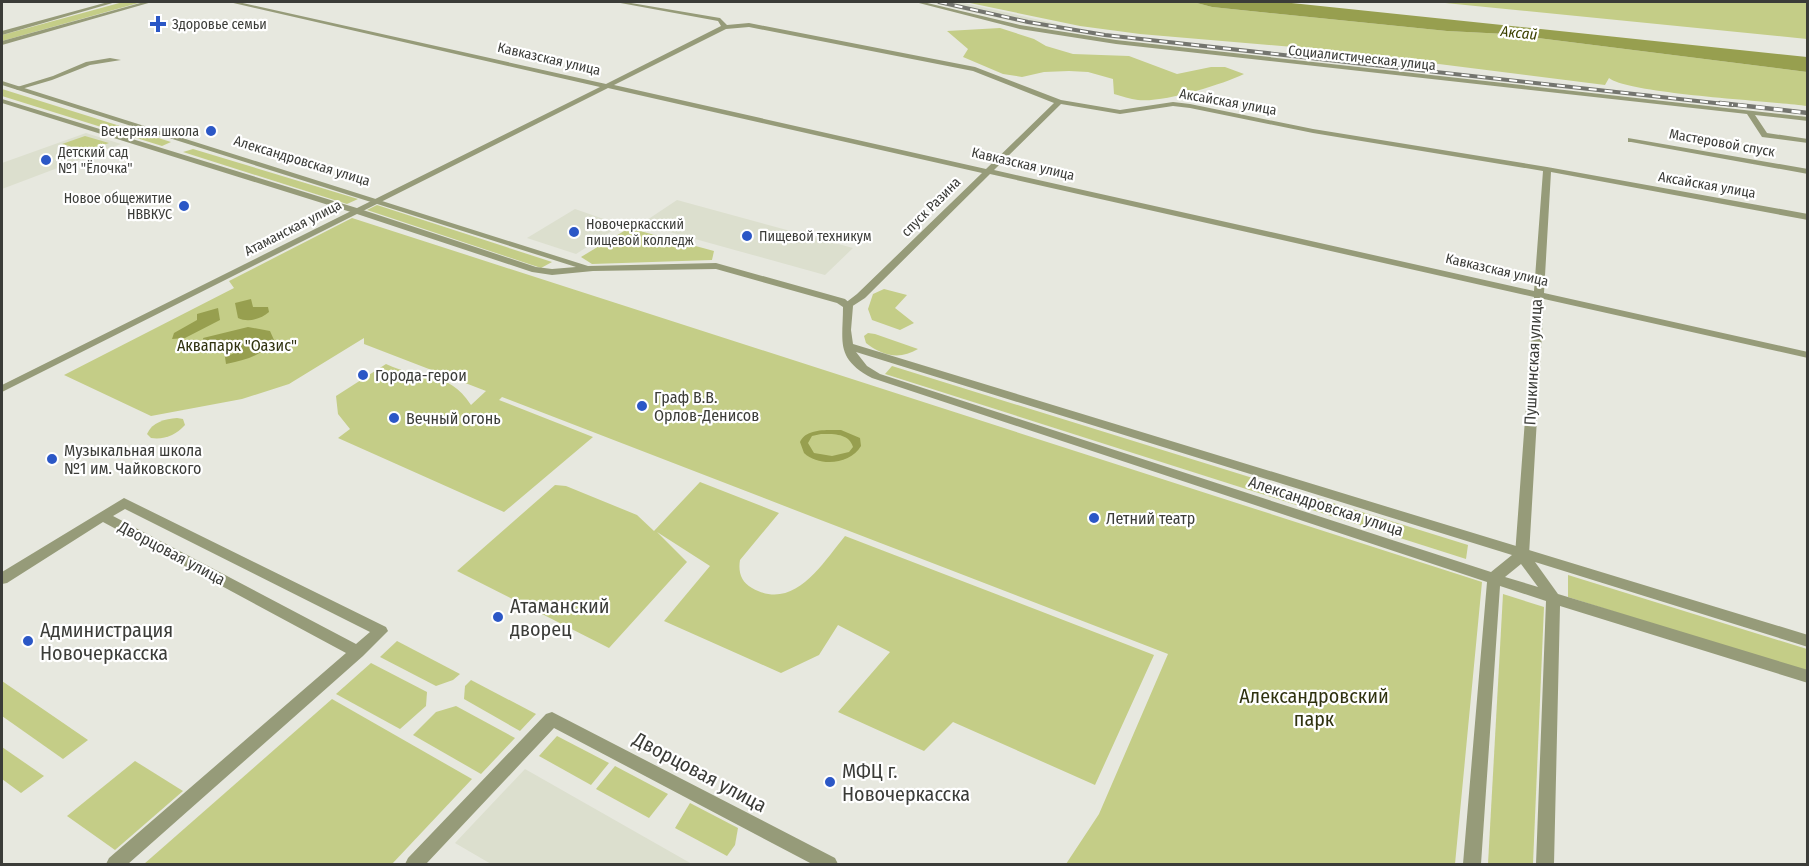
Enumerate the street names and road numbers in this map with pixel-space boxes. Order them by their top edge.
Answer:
street label: Кавказская улица [496,39,602,79]
street label: Социалистическая улица [1287,42,1437,74]
street label: Аксайская улица [1178,85,1278,119]
street label: Мастеровой спуск [1668,125,1777,161]
street label: Александровская улица [232,132,372,190]
street label: Кавказская улица [970,144,1076,184]
street label: Аксайская улица [1657,168,1757,202]
street label: спуск Разина [898,174,964,240]
street label: Атаманская улица [242,196,344,260]
street label: Кавказская улица [1444,250,1550,290]
street label: Пушкинская улица [1520,298,1546,426]
street label: Александровская улица [1246,472,1406,540]
street label: Дворцовая улица [115,516,229,589]
street label: Дворцовая улица [628,726,771,817]

